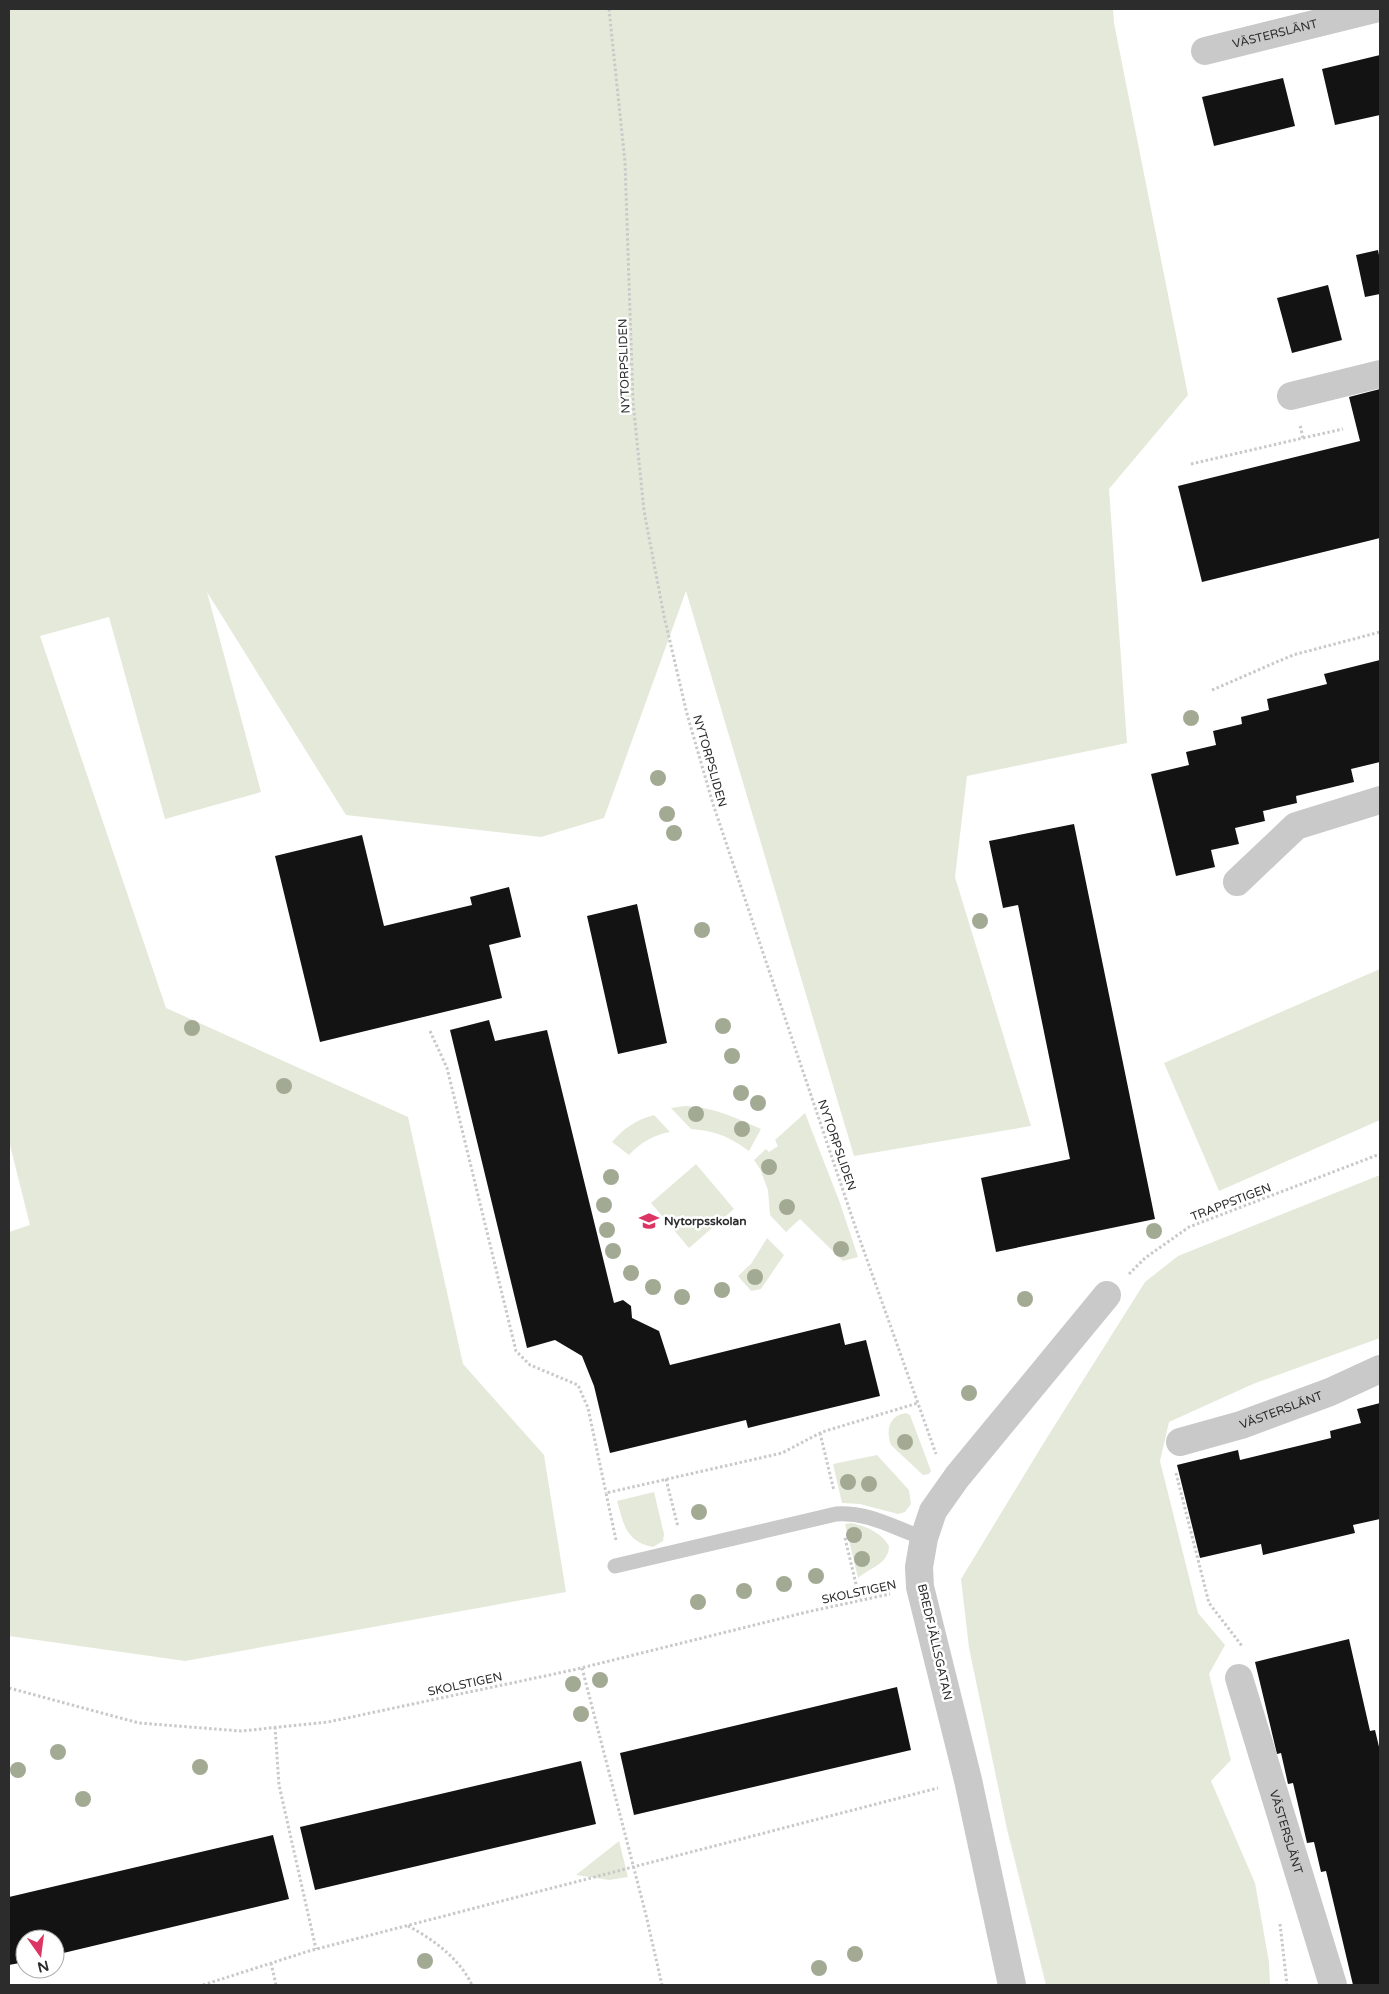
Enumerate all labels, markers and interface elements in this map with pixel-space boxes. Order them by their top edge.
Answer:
street label: VÄSTERSLÄNT [1231,16,1320,51]
street label: NYTORPSLIDEN [615,318,633,414]
street label: NYTORPSLIDEN [690,713,730,809]
street label: NYTORPSLIDEN [815,1098,859,1192]
street label: TRAPPSTIGEN [1189,1180,1273,1224]
school or university icon: Nytorpsskolan [638,1210,660,1232]
place label: Nytorpsskolan [664,1214,746,1229]
street label: VÄSTERSLÄNT [1238,1388,1325,1432]
street label: SKOLSTIGEN [820,1577,898,1607]
street label: BREDFJÄLLSGATAN [915,1582,955,1702]
street label: SKOLSTIGEN [426,1669,504,1699]
street label: VÄSTERSLÄNT [1267,1788,1306,1876]
north arrow [15,1929,65,1979]
text: N [36,1957,51,1976]

